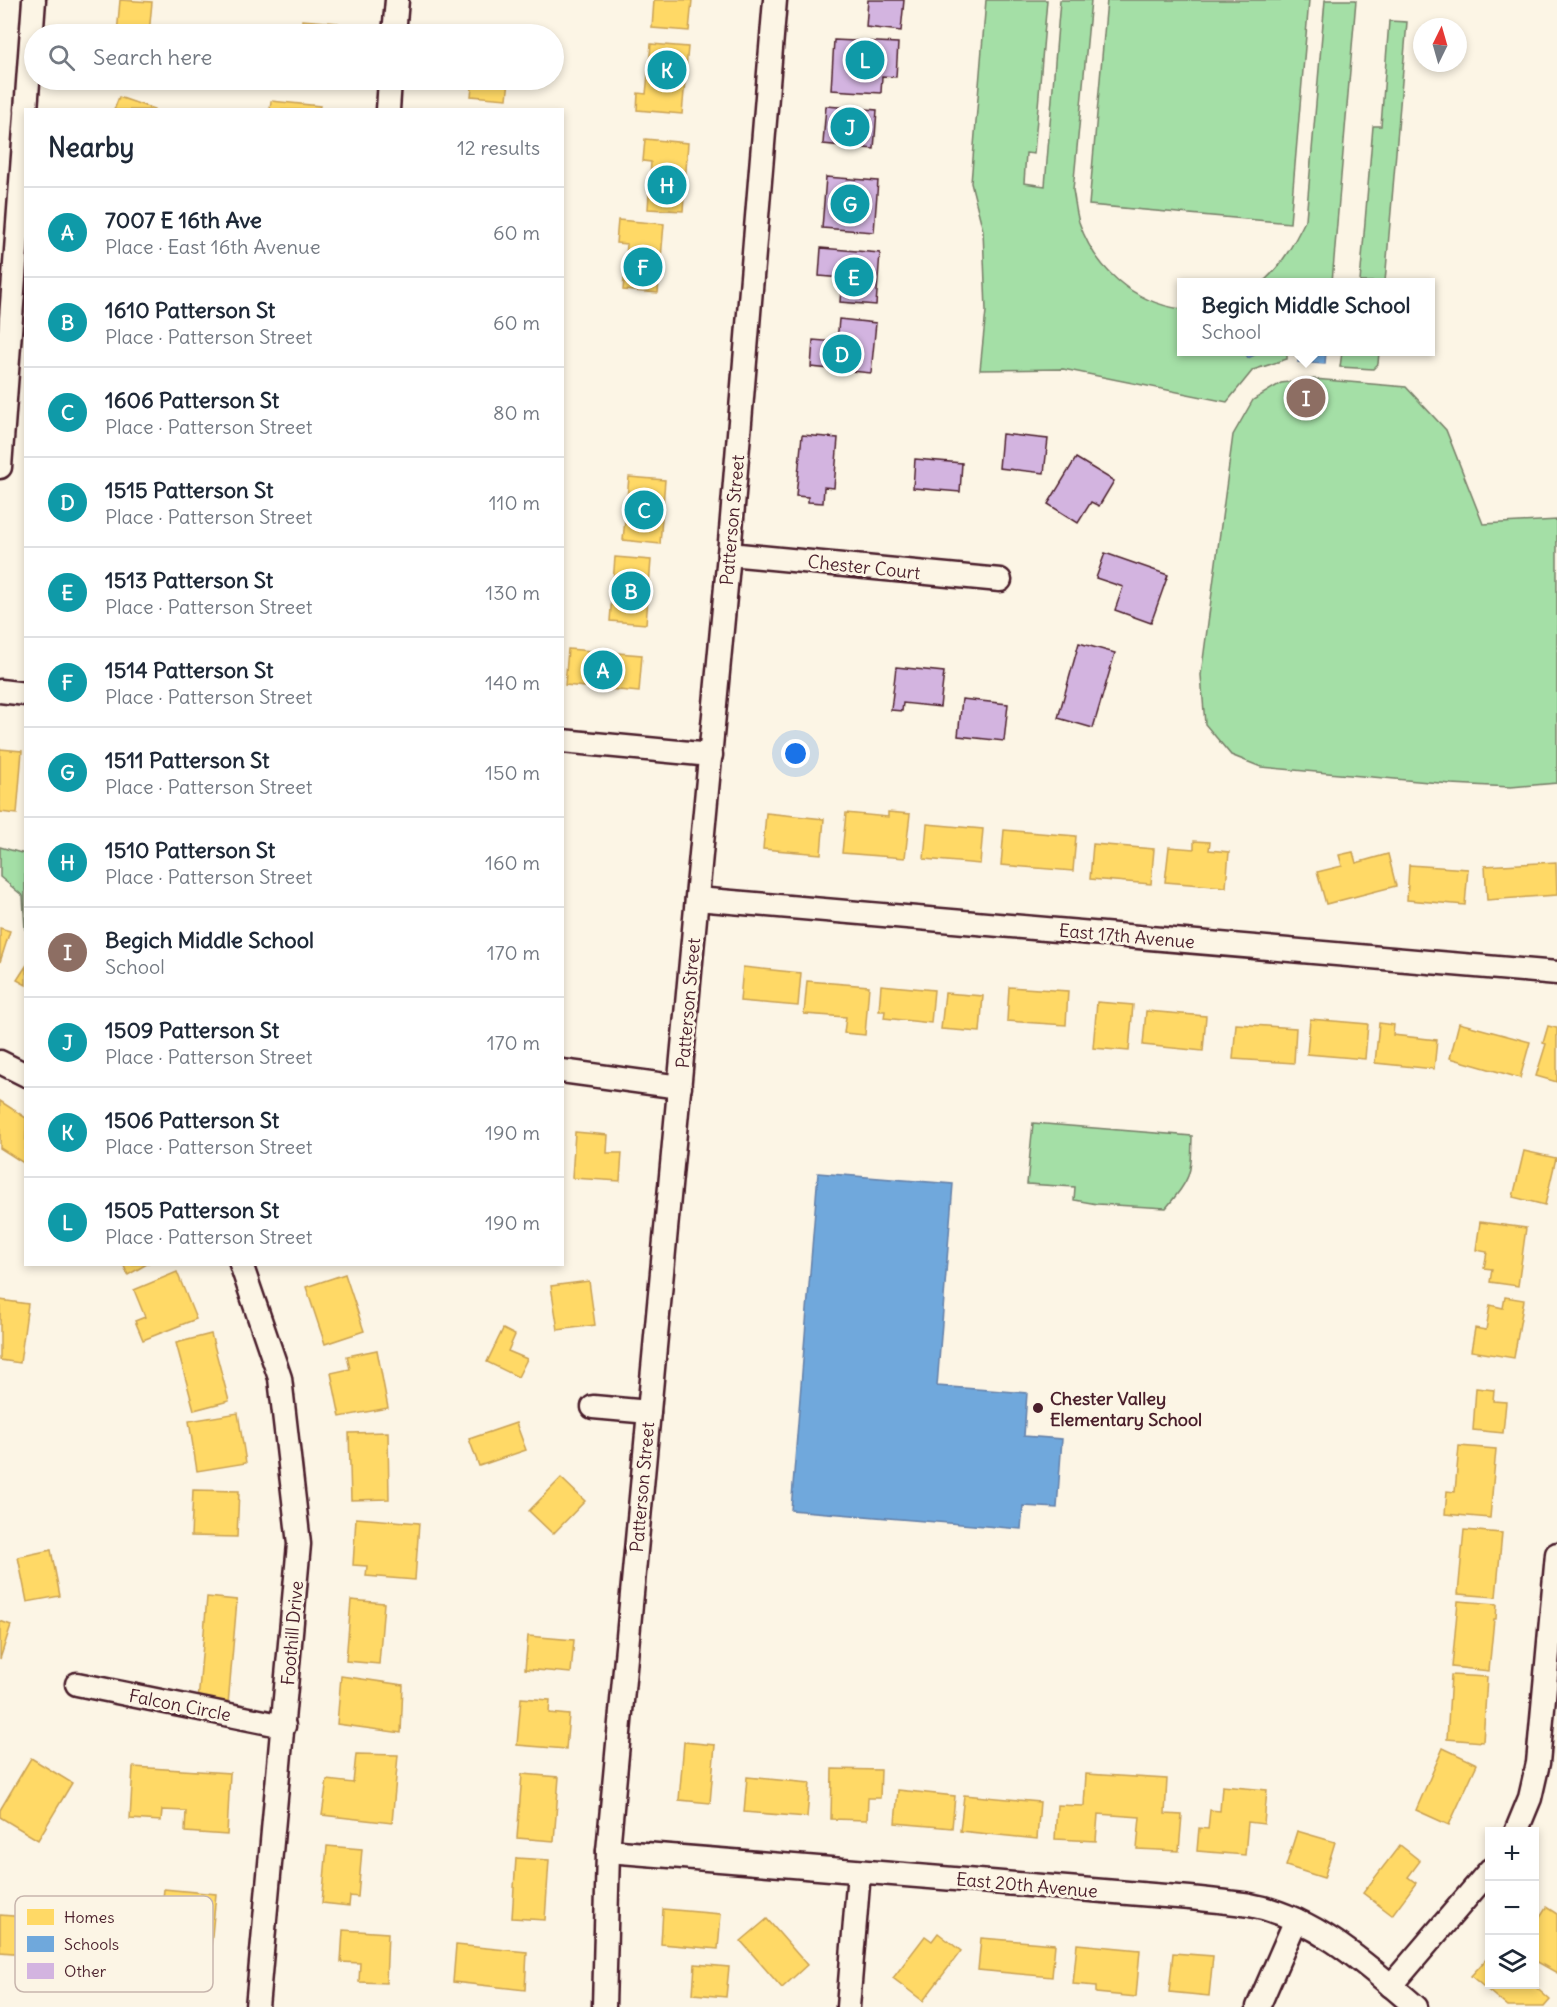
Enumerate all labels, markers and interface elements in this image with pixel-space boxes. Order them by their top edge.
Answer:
north arrow [1413,18,1467,72]
search box [24,24,564,90]
pin: L [846,38,884,82]
icon: search [45,41,78,74]
text: Search here [93,43,212,71]
pin: K [648,48,686,92]
pin: J [830,104,870,150]
text: Nearby [48,131,134,164]
text: 12 results [457,135,540,160]
pin: H [648,162,686,207]
pin: G [830,182,870,226]
text: 7007 E 16th Ave [105,206,262,234]
text: A [61,220,74,245]
text: 60 m [493,220,540,245]
text: Place · East 16th Avenue [105,234,320,259]
pin: F [624,244,662,290]
pin: E [834,254,874,300]
popup [1177,278,1435,356]
text: Begich Middle School [1202,291,1410,319]
text: 1610 Patterson St [105,296,275,324]
text: B [61,310,74,335]
text: 60 m [493,310,540,335]
text: School [1202,319,1261,344]
text: Place · Patterson Street [105,324,313,349]
pin: D [822,332,862,376]
pin: I [1286,376,1326,420]
text: 1606 Patterson St [105,386,279,414]
text: C [61,400,74,425]
text: 80 m [493,400,540,425]
text: Place · Patterson Street [105,414,313,439]
street label: Patterson Street [715,454,749,586]
text: 1515 Patterson St [105,476,273,504]
pin: C [624,488,664,532]
text: D [60,490,75,515]
text: 110 m [489,490,540,515]
text: Place · Patterson Street [105,504,313,529]
street label: Chester Court [807,550,921,584]
text: 1513 Patterson St [105,566,273,594]
pin: B [612,568,650,614]
text: E [62,580,73,605]
text: 130 m [485,580,540,605]
text: Place · Patterson Street [105,594,313,619]
pin: A [584,648,622,692]
text: 1514 Patterson St [105,656,273,684]
text: F [62,670,73,695]
text: 140 m [485,670,540,695]
text: Place · Patterson Street [105,684,313,709]
your location [781,739,810,768]
text: 1511 Patterson St [105,746,269,774]
text: G [60,760,75,785]
text: 150 m [485,760,540,785]
text: Place · Patterson Street [105,774,313,799]
text: 1510 Patterson St [105,836,275,864]
text: H [60,850,75,875]
text: 160 m [485,850,540,875]
text: Place · Patterson Street [105,864,313,889]
street label: East 17th Avenue [1058,919,1196,953]
text: Begich Middle School [105,926,314,954]
street label: Patterson Street [671,937,705,1069]
text: I [63,940,72,965]
text: 170 m [487,940,540,965]
text: School [105,954,165,979]
text: 1509 Patterson St [105,1016,279,1044]
text: J [62,1030,73,1055]
text: 170 m [487,1030,540,1055]
text: Place · Patterson Street [105,1044,313,1069]
text: 1506 Patterson St [105,1106,279,1134]
text: K [61,1120,74,1145]
text: 190 m [485,1120,540,1145]
text: Place · Patterson Street [105,1134,313,1159]
text: 1505 Patterson St [105,1196,279,1224]
text: L [62,1210,73,1235]
text: 190 m [485,1210,540,1235]
text: Place · Patterson Street [105,1224,313,1249]
place label: Chester Valley Elementary School [1050,1387,1202,1431]
marker: Chester Valley Elementary School [1031,1401,1045,1415]
street label: Patterson Street [625,1421,659,1553]
street label: Foothill Drive [276,1580,308,1686]
street label: Falcon Circle [127,1684,233,1726]
map controls [1485,1827,1539,1989]
button: + [1485,1827,1539,1881]
street label: East 20th Avenue [955,1867,1099,1903]
button: − [1485,1881,1539,1935]
legend [15,1896,213,1992]
text: Homes [64,1907,114,1927]
text: Schools [64,1934,119,1954]
button: layers [1485,1935,1539,1989]
text: Other [64,1961,107,1981]

